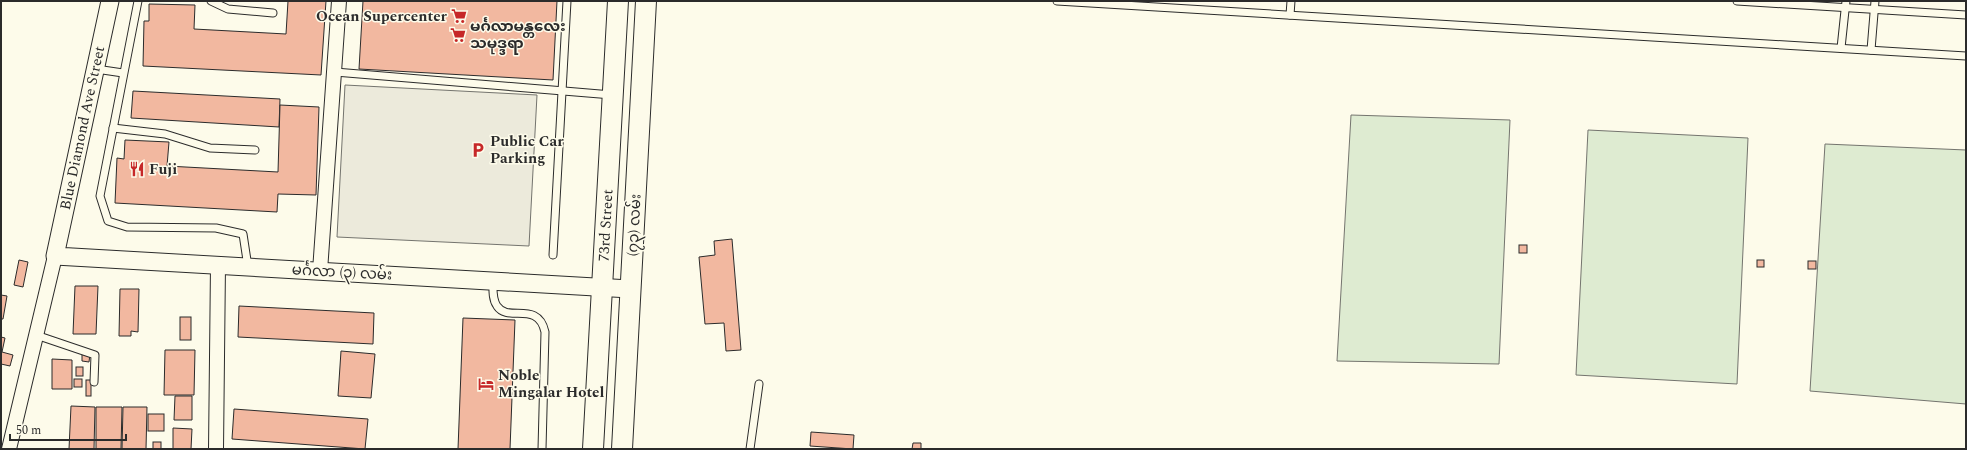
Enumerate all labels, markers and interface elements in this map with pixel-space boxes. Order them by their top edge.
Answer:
place label: Ocean Supercenter [316,5,448,28]
supermarket icon: Ocean Supercenter [450,7,468,25]
place label: မင်္ဂလာမန္တလေး သမုဒ္ဒရာ [470,15,566,55]
supermarket icon: မင်္ဂလာမန္တလေး သမုဒ္ဒရာ [449,26,467,44]
street label: Blue Diamond Ave Street [54,44,111,212]
place label: Public Car Parking [490,130,564,170]
parking icon: Public Car Parking [469,141,487,159]
place label: Fuji [149,158,177,181]
restaurant icon: Fuji [128,160,146,178]
street label: 73rd Street [592,189,619,262]
street label: (၇၃) လမ်း [621,193,648,257]
street label: မင်္ဂလာ (၃) လမ်း [291,258,393,287]
place label: Noble Mingalar Hotel [498,364,605,404]
hotel icon: Noble Mingalar Hotel [477,375,495,393]
scale bar [10,416,126,442]
text: 50 m [16,421,41,440]

